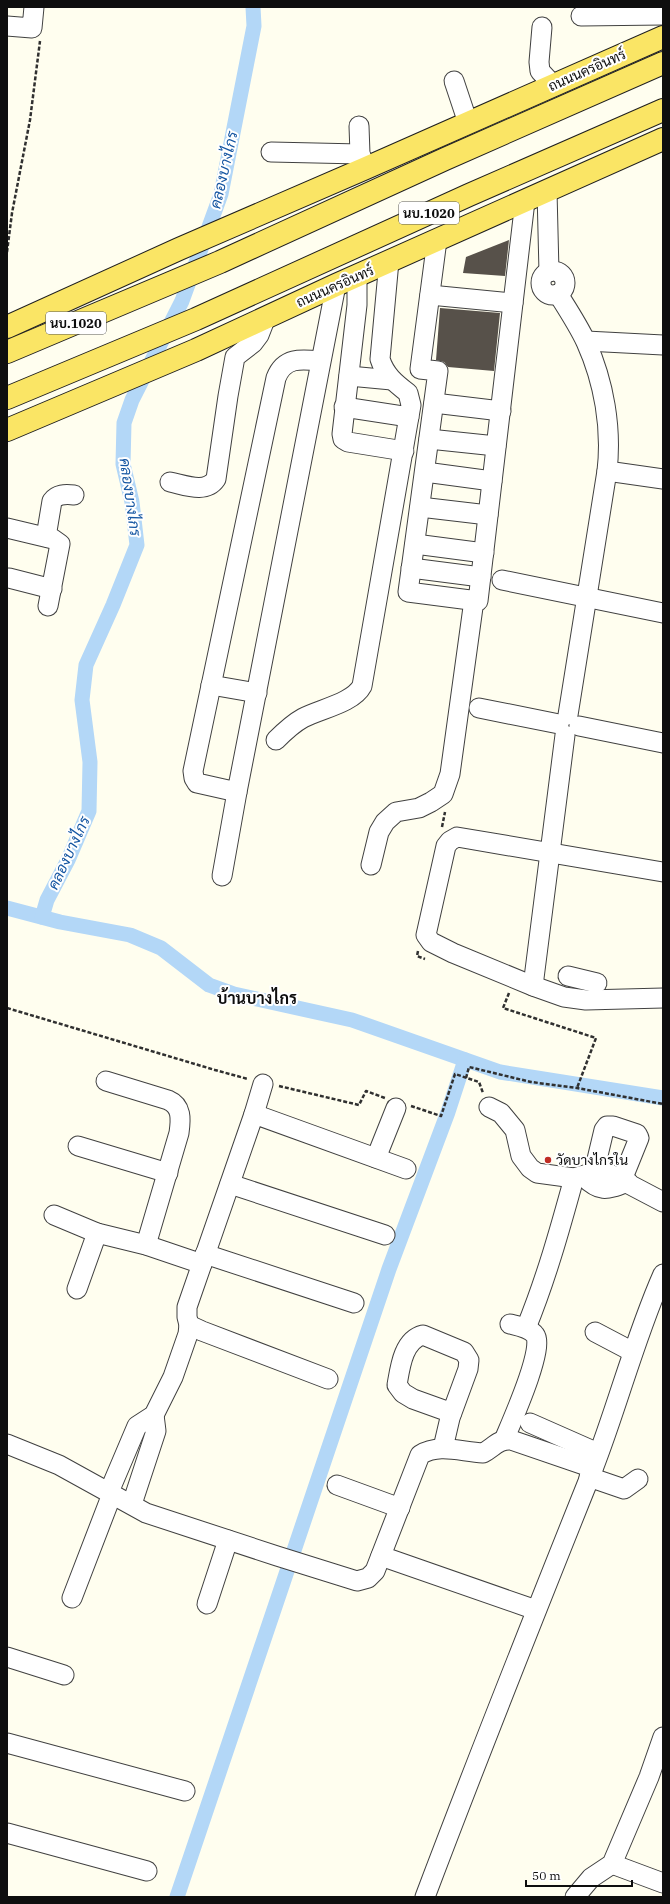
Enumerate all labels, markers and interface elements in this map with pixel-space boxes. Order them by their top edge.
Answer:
street label: ถนนนครอินทร์ [545,45,629,95]
water label: คลองบางไกร [205,129,242,210]
road number: นบ.1020 [399,202,459,224]
street label: ถนนนครอินทร์ [293,261,377,311]
road number: นบ.1020 [46,312,106,334]
water label: คลองบางไกร [116,457,145,538]
water label: คลองบางไกร [43,812,94,893]
district label: บ้านบางไกร [217,987,297,1008]
place label: วัดบางไกรใน [556,1151,628,1169]
marker: วัดบางไกรใน [543,1155,553,1165]
scale bar [526,1862,632,1888]
text: 50 m [532,1868,561,1883]

